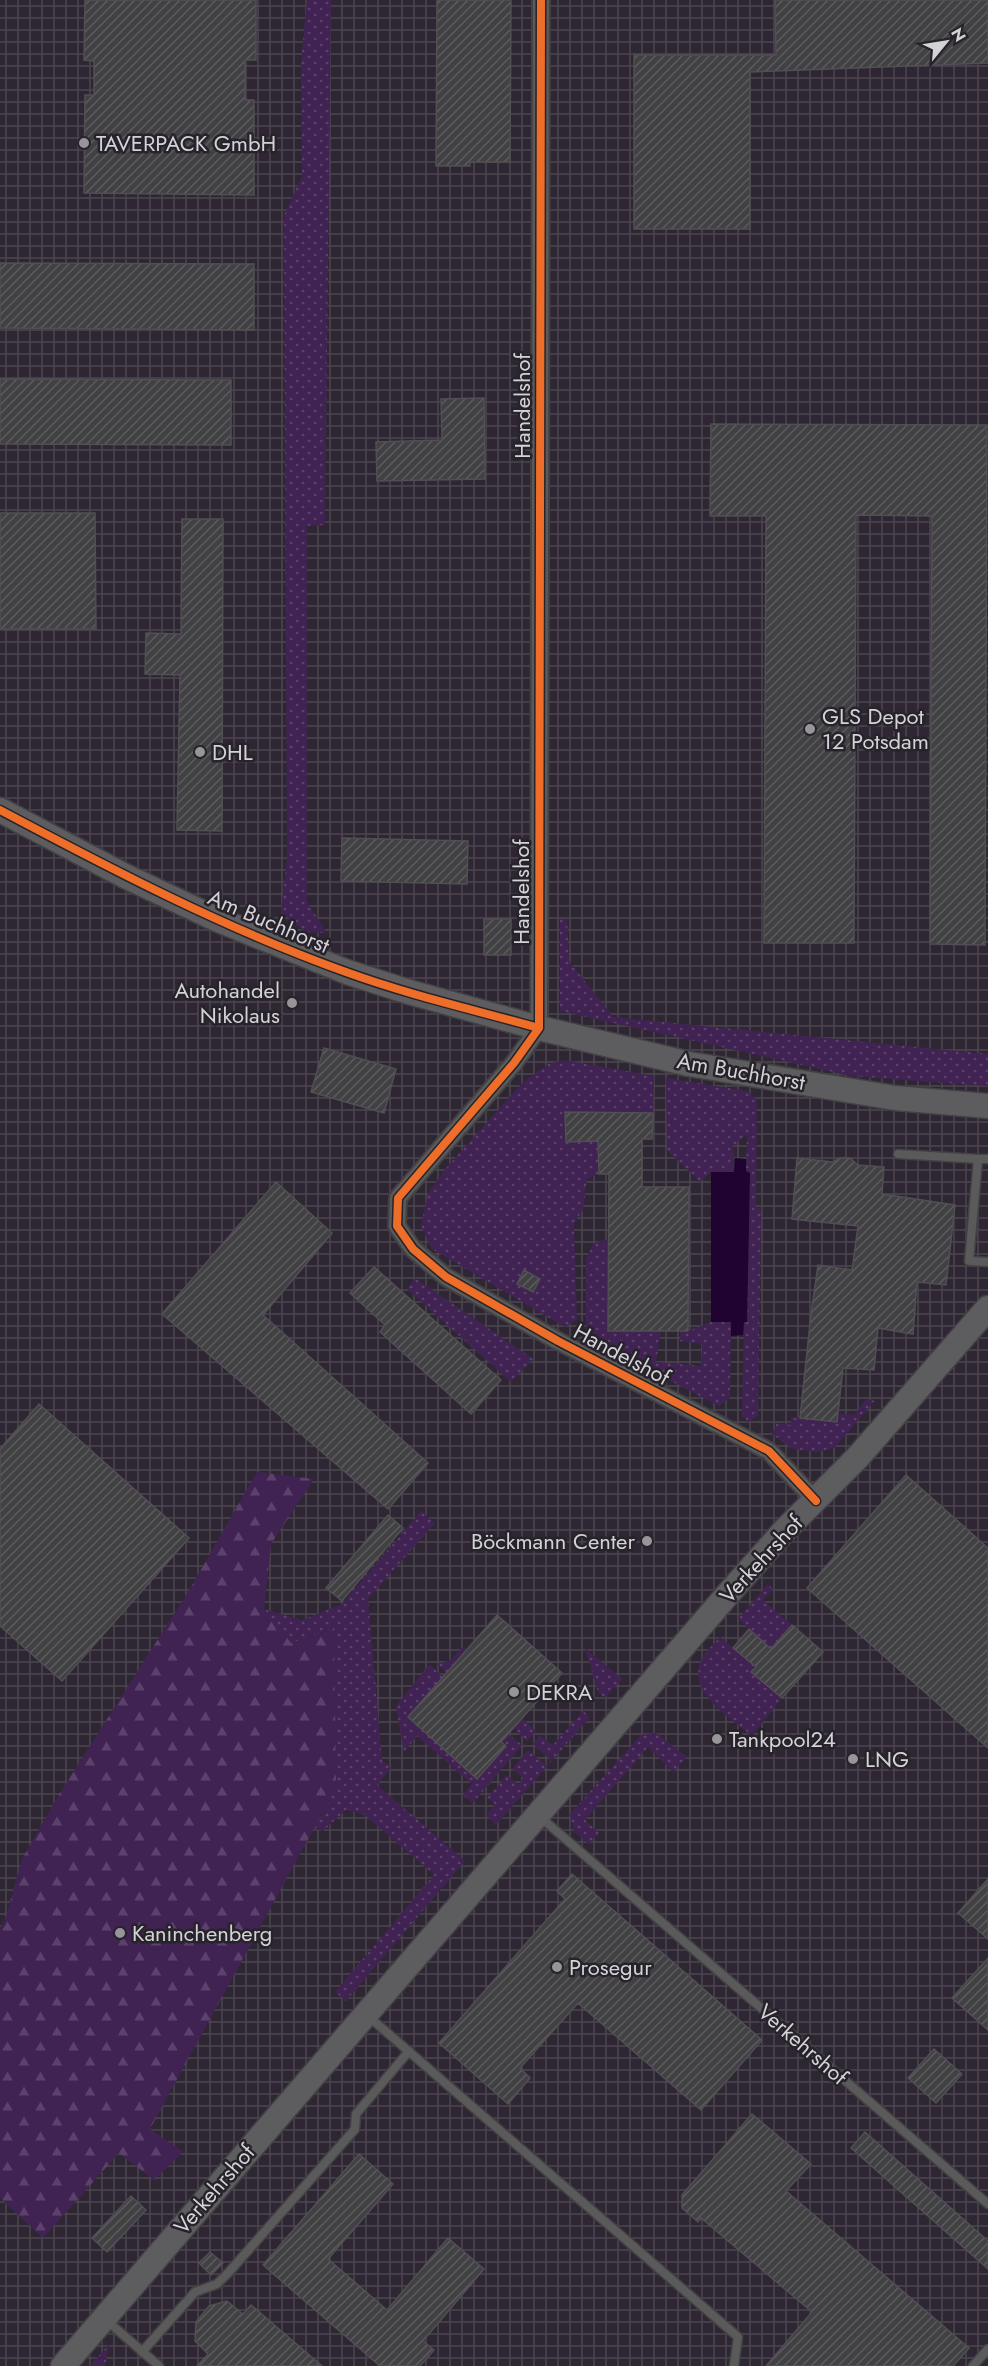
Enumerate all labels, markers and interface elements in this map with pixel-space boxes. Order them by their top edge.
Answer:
north arrow [916,12,976,72]
text: N [945,23,972,46]
place label: TAVERPACK GmbH [96,127,276,159]
marker: TAVERPACK GmbH [77,136,91,150]
street label: Handelshof [506,353,538,459]
place label: GLS Depot 12 Potsdam [822,700,929,757]
marker: GLS Depot 12 Potsdam [803,722,817,736]
place label: DHL [212,736,253,768]
marker: DHL [193,745,207,759]
street label: Handelshof [505,839,537,945]
street label: Am Buchhorst [203,881,335,961]
place label: Autohandel Nikolaus [174,974,280,1031]
marker: Autohandel Nikolaus [285,996,299,1010]
street label: Am Buchhorst [674,1044,808,1098]
street label: Handelshof [568,1315,677,1393]
street label: Verkehrshof [712,1507,811,1610]
place label: Böckmann Center [471,1525,635,1557]
marker: Böckmann Center [640,1534,654,1548]
place label: DEKRA [526,1676,593,1708]
marker: DEKRA [507,1685,521,1699]
place label: Tankpool24 [729,1723,836,1755]
marker: Tankpool24 [710,1732,724,1746]
place label: LNG [865,1743,909,1775]
marker: LNG [846,1752,860,1766]
place label: Kaninchenberg [132,1917,272,1949]
marker: Kaninchenberg [113,1926,127,1940]
place label: Prosegur [569,1951,652,1983]
marker: Prosegur [550,1960,564,1974]
street label: Verkehrshof [751,1996,856,2093]
street label: Verkehrshof [166,2136,263,2241]

